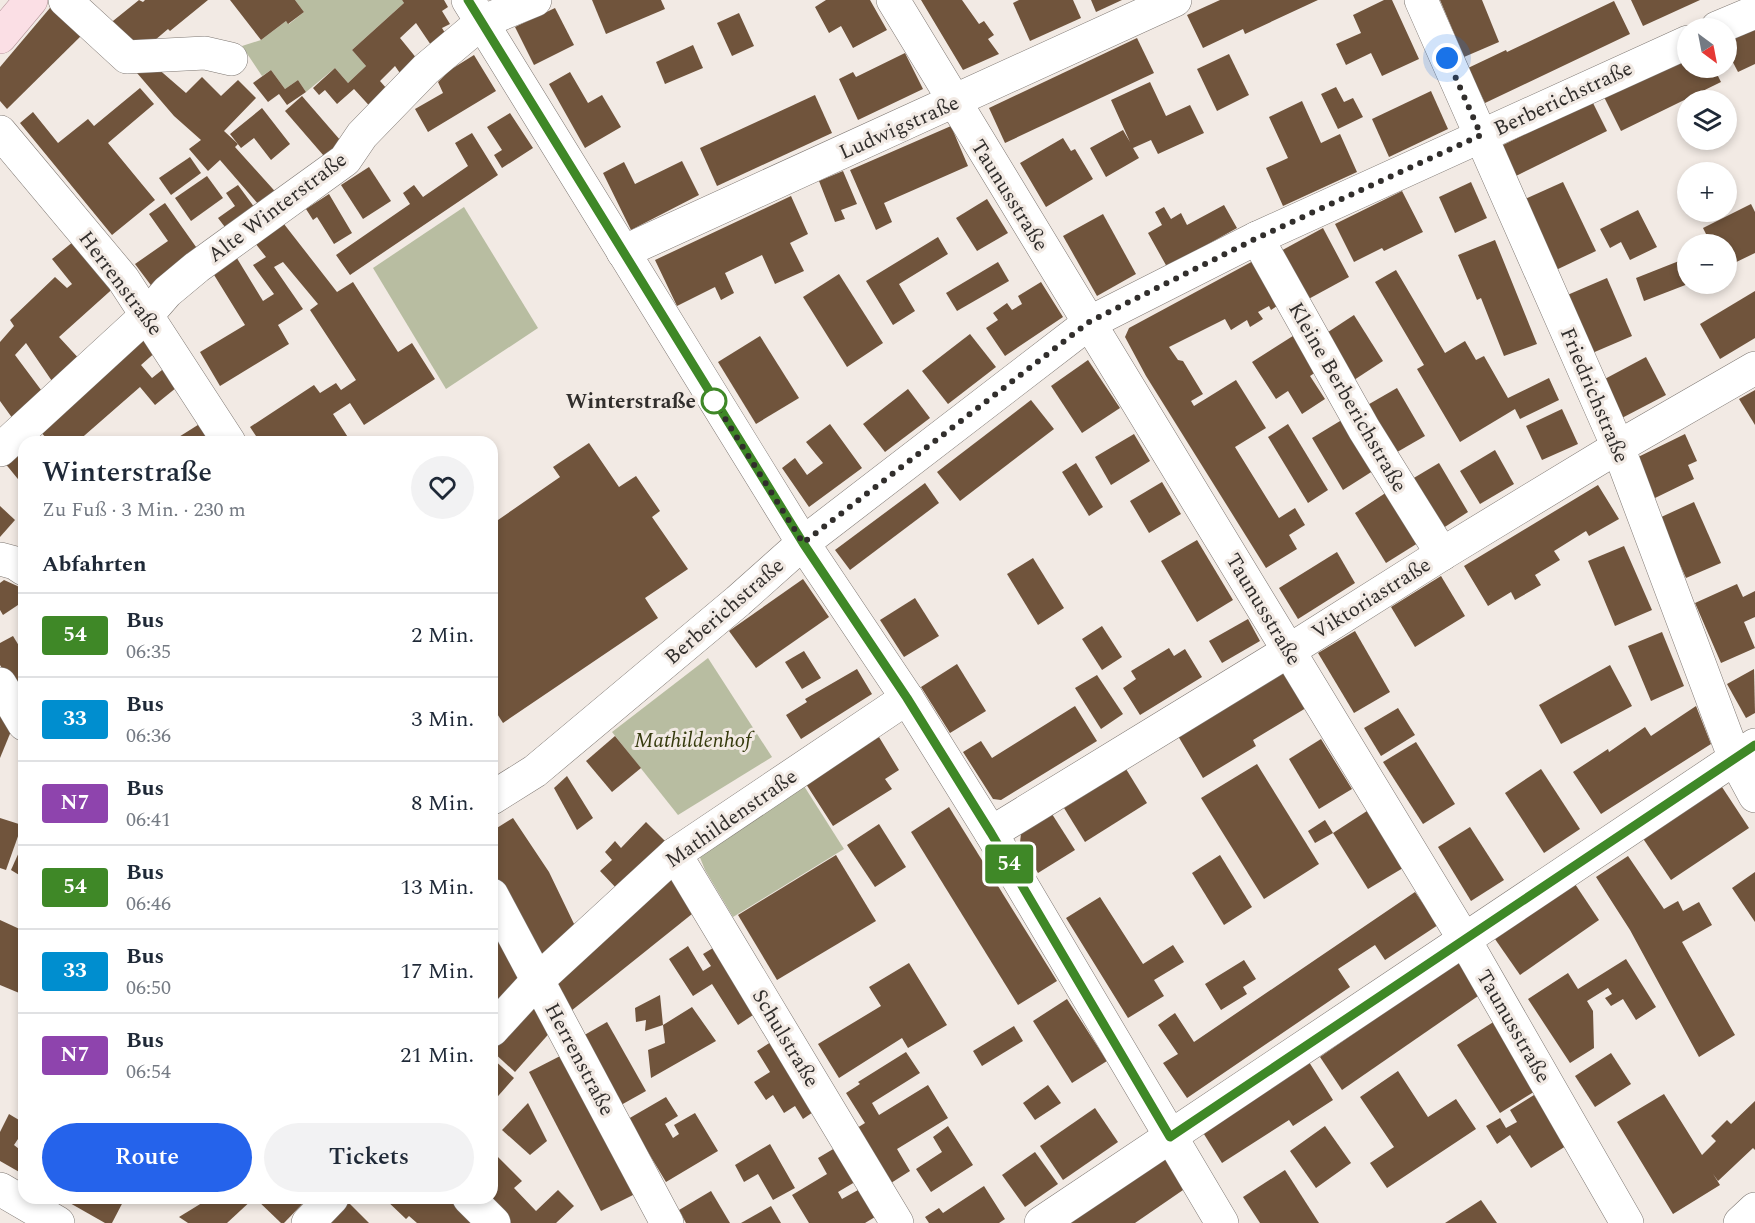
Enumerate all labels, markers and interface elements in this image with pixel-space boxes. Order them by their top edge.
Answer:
north arrow [1677,18,1737,78]
map controls [1677,18,1737,294]
your location [1432,43,1462,73]
street label: Berberichstraße [1489,53,1638,145]
street label: Ludwigstraße [834,87,965,169]
button: layers [1677,90,1737,150]
street label: Taunusstraße [962,133,1056,258]
street label: Alte Winterstraße [201,145,354,271]
button: + [1677,162,1737,222]
street label: Herrenstraße [70,224,170,343]
button: − [1677,234,1737,294]
street label: Kleine Berberichstraße [1279,296,1415,499]
street label: Friedrichstraße [1551,323,1637,468]
place label: Winterstraße [566,386,696,418]
marker: Winterstraße [701,388,727,414]
text: Winterstraße [42,451,212,494]
button: heart [411,456,474,519]
text: Zu Fuß · 3 Min. · 230 m [42,495,246,525]
street label: Taunusstraße [1217,547,1309,672]
text: Abfahrten [42,548,147,581]
street label: Viktoriastraße [1306,549,1437,648]
street label: Berberichstraße [658,551,792,673]
text: Bus [126,604,164,637]
text: 54 [63,619,87,651]
text: 2 Min. [411,619,474,652]
text: 06:35 [126,637,171,667]
text: Bus [126,688,164,721]
text: 33 [63,703,87,735]
text: 3 Min. [411,703,474,736]
text: 06:36 [126,721,171,751]
park label: Mathildenhof [634,725,755,757]
street label: Mathildenstraße [659,761,804,876]
text: Bus [126,772,164,805]
text: N7 [61,787,89,819]
text: 8 Min. [411,787,474,820]
text: 06:41 [126,805,171,835]
line badge: 54 [982,844,1036,884]
text: 54 [997,848,1021,880]
text: Bus [126,856,164,889]
text: 54 [63,871,87,903]
text: 13 Min. [400,871,474,904]
text: 06:46 [126,889,171,919]
text: Bus [126,940,164,973]
text: 33 [63,955,87,987]
text: 17 Min. [400,955,474,988]
street label: Taunusstraße [1468,964,1559,1089]
text: 06:50 [126,973,171,1003]
street label: Schulstraße [743,983,827,1094]
street label: Herrenstraße [536,997,622,1122]
text: Bus [126,1024,164,1057]
text: N7 [61,1039,89,1071]
text: 21 Min. [400,1039,474,1072]
text: 06:54 [126,1057,171,1087]
button: Route [42,1123,252,1192]
button: Tickets [264,1123,474,1192]

